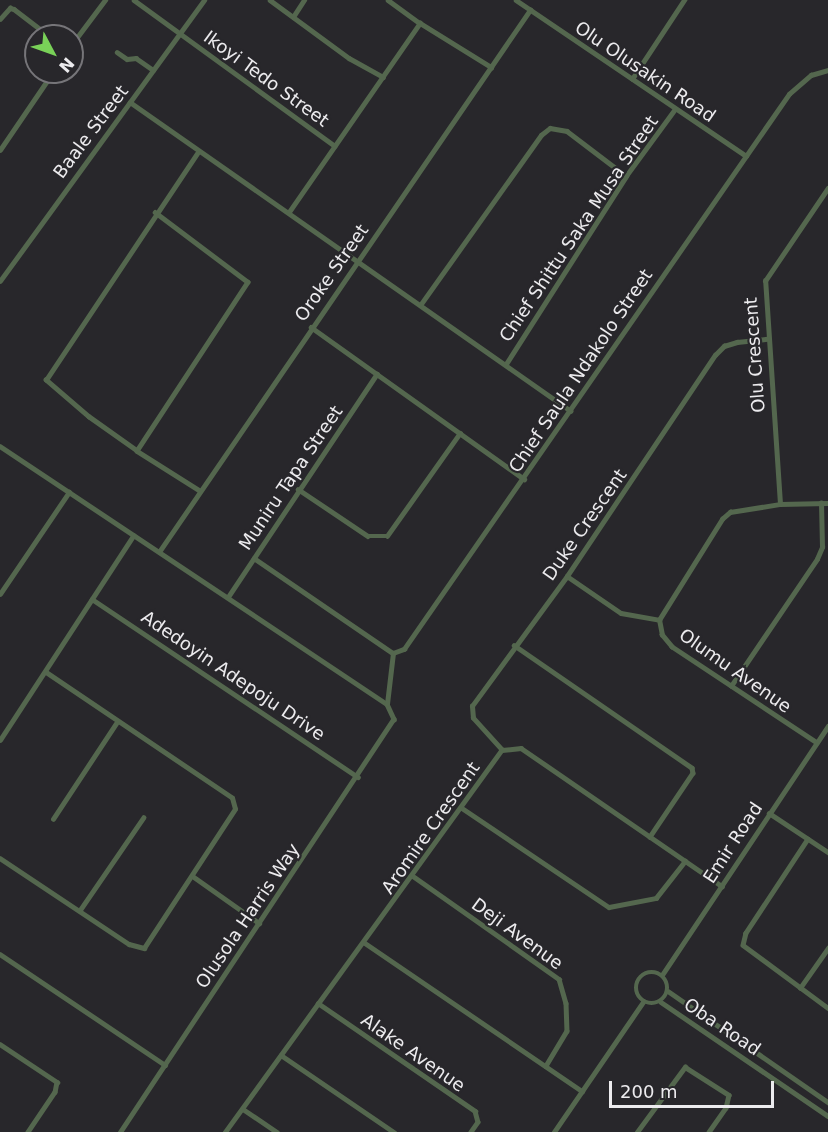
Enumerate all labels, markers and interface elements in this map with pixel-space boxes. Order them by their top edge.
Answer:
street label: Olu Olusakin Road [571,17,719,127]
north arrow [24,24,84,84]
street label: Ikoyi Tedo Street [199,26,333,132]
text: N [55,54,78,76]
street label: Baale Street [49,81,133,183]
street label: Chief Shittu Saka Musa Street [495,112,663,346]
street label: Oroke Street [291,220,373,326]
street label: Chief Saula Ndakolo Street [505,265,657,477]
street label: Olu Crescent [740,297,770,413]
street label: Muniru Tapa Street [235,402,347,554]
street label: Duke Crescent [538,465,632,585]
street label: Adedoyin Adepoju Drive [137,606,329,746]
street label: Olumu Avenue [675,624,795,718]
street label: Aromire Crescent [377,758,485,898]
street label: Emir Road [699,798,767,888]
street label: Olusola Harris Way [191,839,305,993]
street label: Deji Avenue [467,894,567,974]
street label: Oba Road [680,994,764,1060]
street label: Alake Avenue [357,1009,469,1097]
scale bar [612,1069,777,1107]
text: 200 m [620,1081,678,1102]

